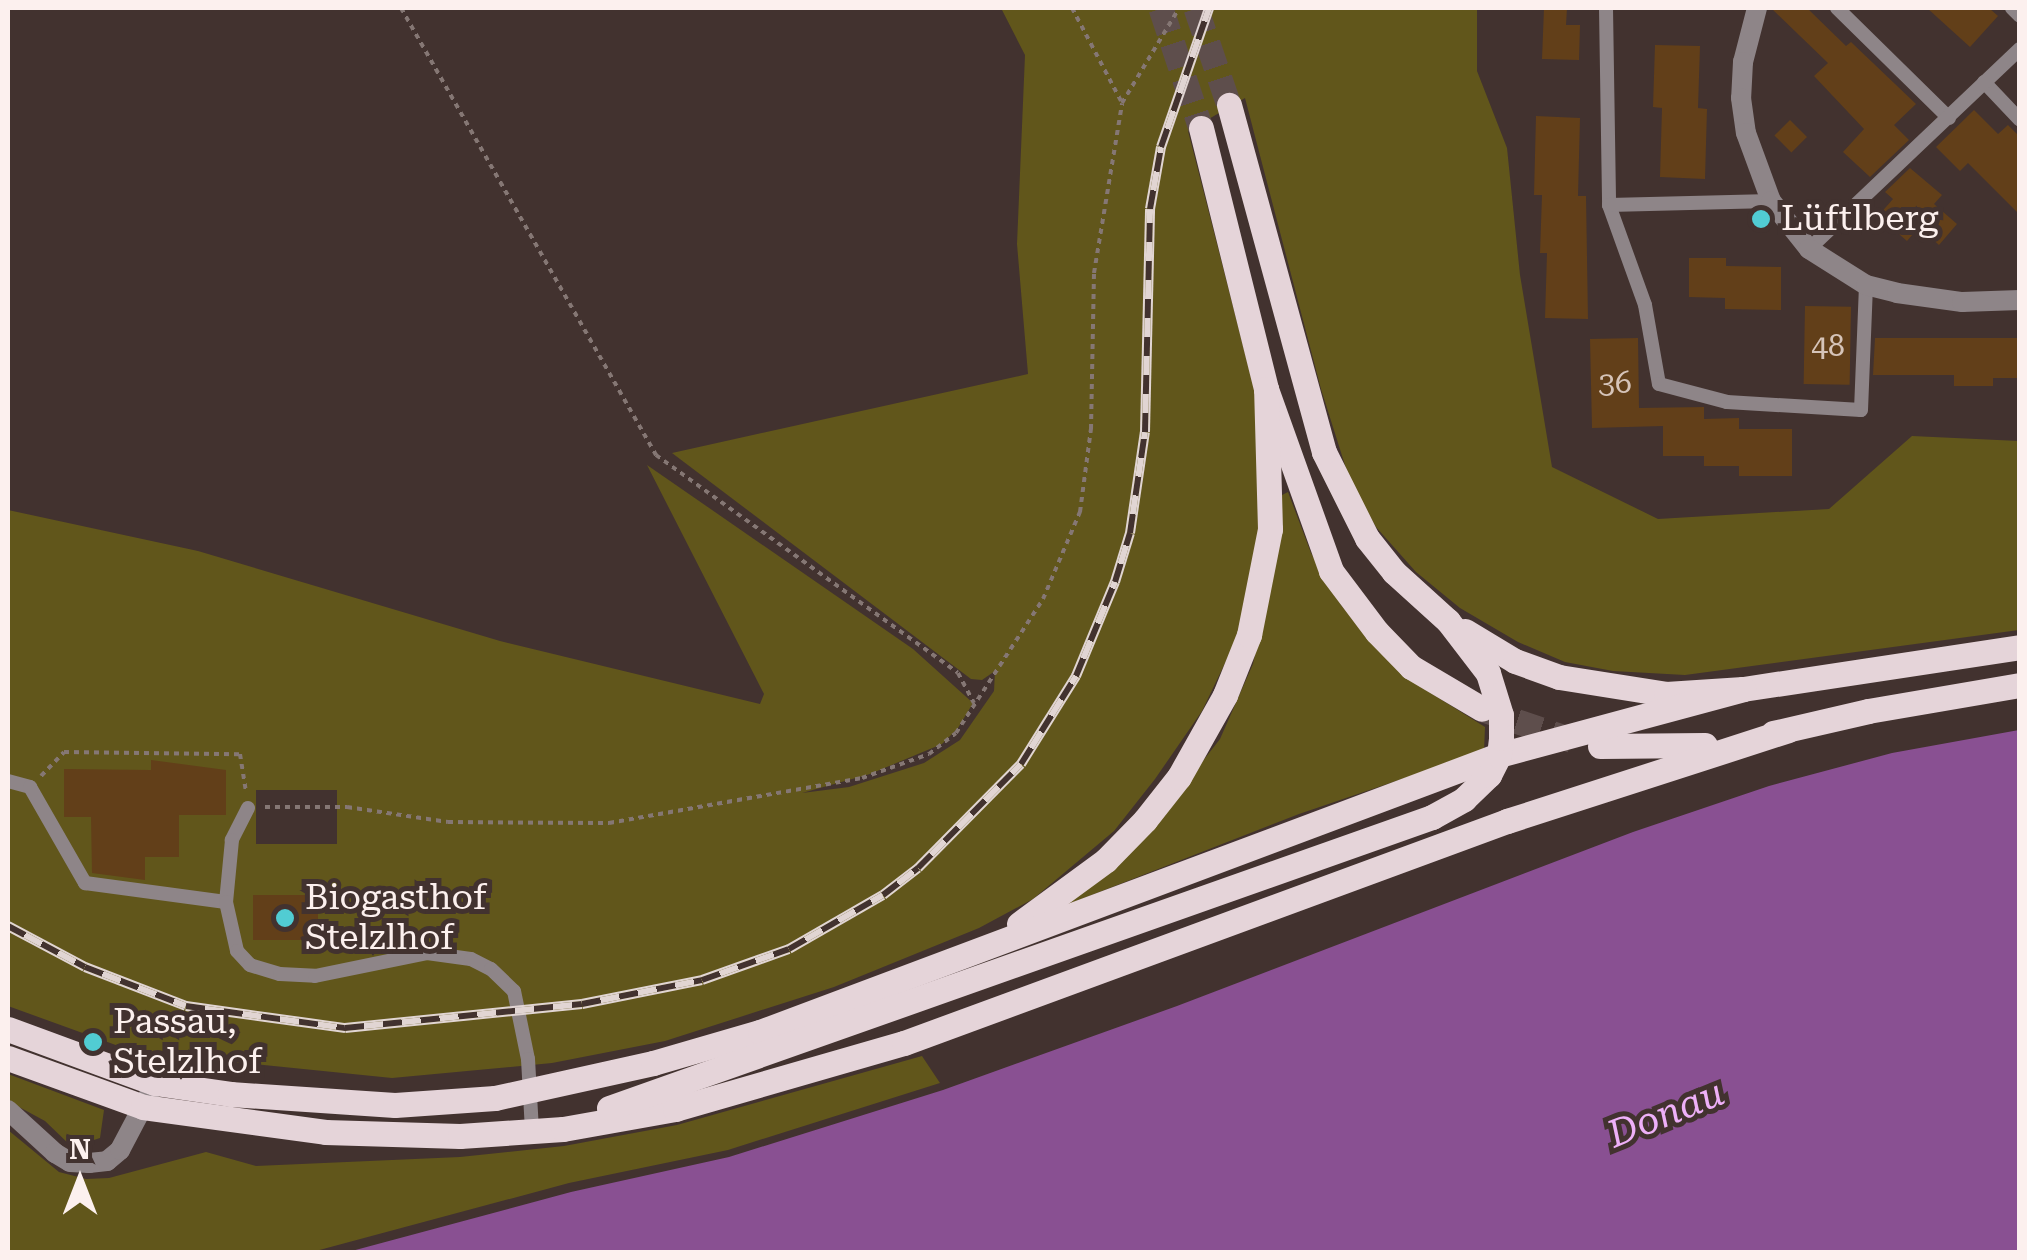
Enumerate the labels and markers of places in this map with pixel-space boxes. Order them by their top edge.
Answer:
place label: Lüftlberg [1781,198,1938,240]
marker: Lüftlberg [1750,208,1772,230]
place label: Biogasthof Stelzlhof [305,877,486,959]
marker: Biogasthof Stelzlhof [274,907,296,929]
place label: Passau, Stelzlhof [113,1001,262,1083]
marker: Passau, Stelzlhof [82,1031,104,1053]

